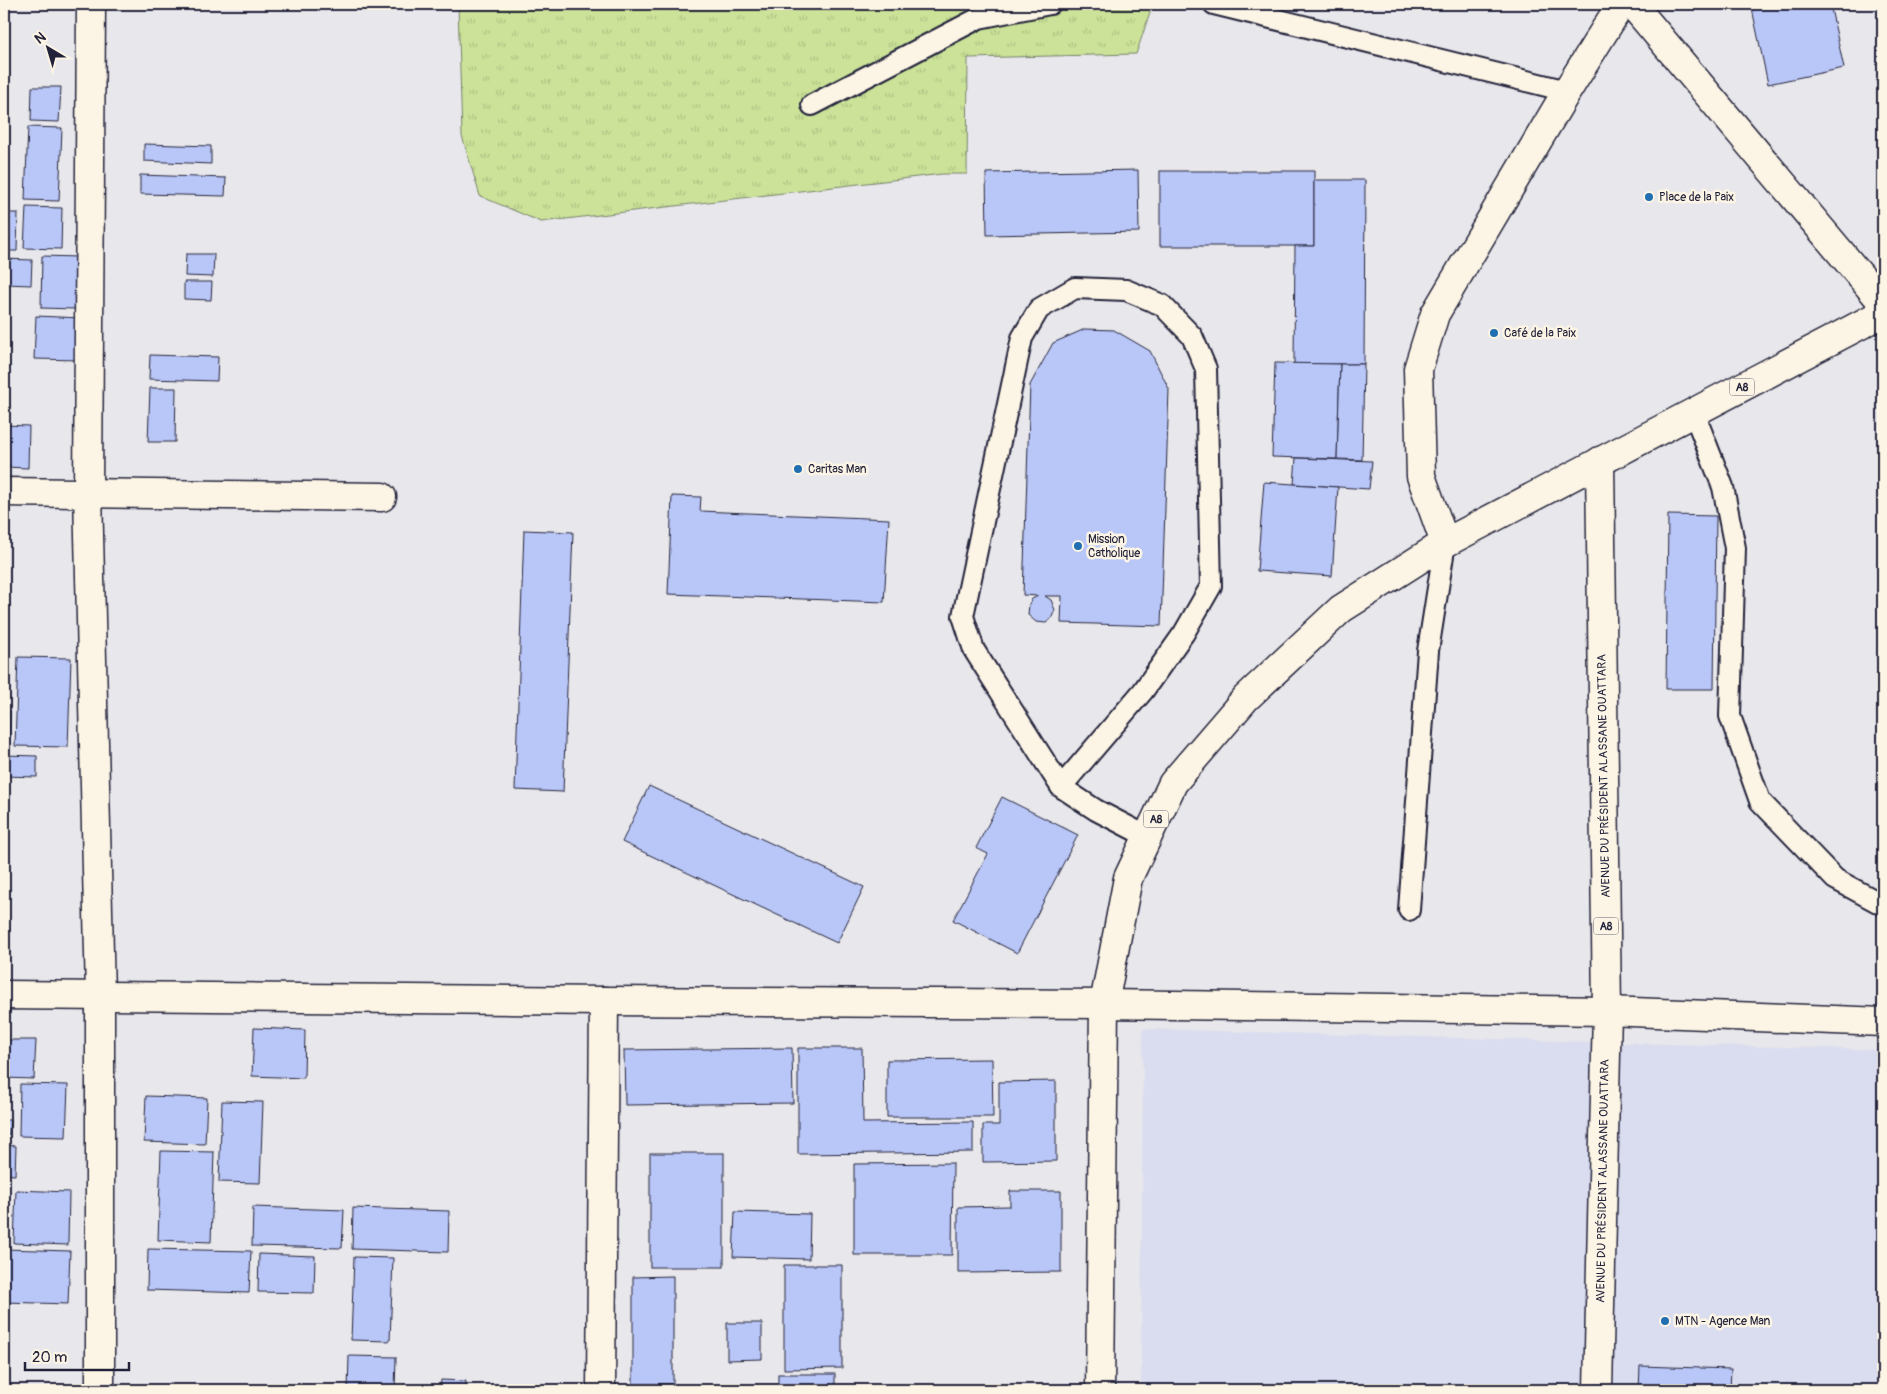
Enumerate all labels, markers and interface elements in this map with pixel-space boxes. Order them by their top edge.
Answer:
north arrow [22,22,72,72]
text: N [31,29,49,48]
place label: Place de la Paix [1659,190,1734,205]
marker: Place de la Paix [1643,191,1655,203]
place label: Café de la Paix [1504,326,1576,341]
marker: Café de la Paix [1488,327,1500,339]
road number: A8 [1730,378,1754,396]
place label: Caritas Man [808,462,867,477]
marker: Caritas Man [792,463,804,475]
place label: Mission Catholique [1088,532,1140,561]
marker: Mission Catholique [1072,540,1084,552]
street label: AVENUE DU PRÉSIDENT ALASSANE OUATTARA [1593,654,1614,898]
road number: A8 [1144,811,1168,828]
road number: A8 [1594,918,1618,934]
street label: AVENUE DU PRÉSIDENT ALASSANE OUATTARA [1592,1059,1613,1303]
place label: MTN - Agence Man [1675,1314,1771,1329]
marker: MTN - Agence Man [1659,1315,1671,1327]
scale bar [25,1339,129,1371]
text: 20 m [32,1348,67,1367]

